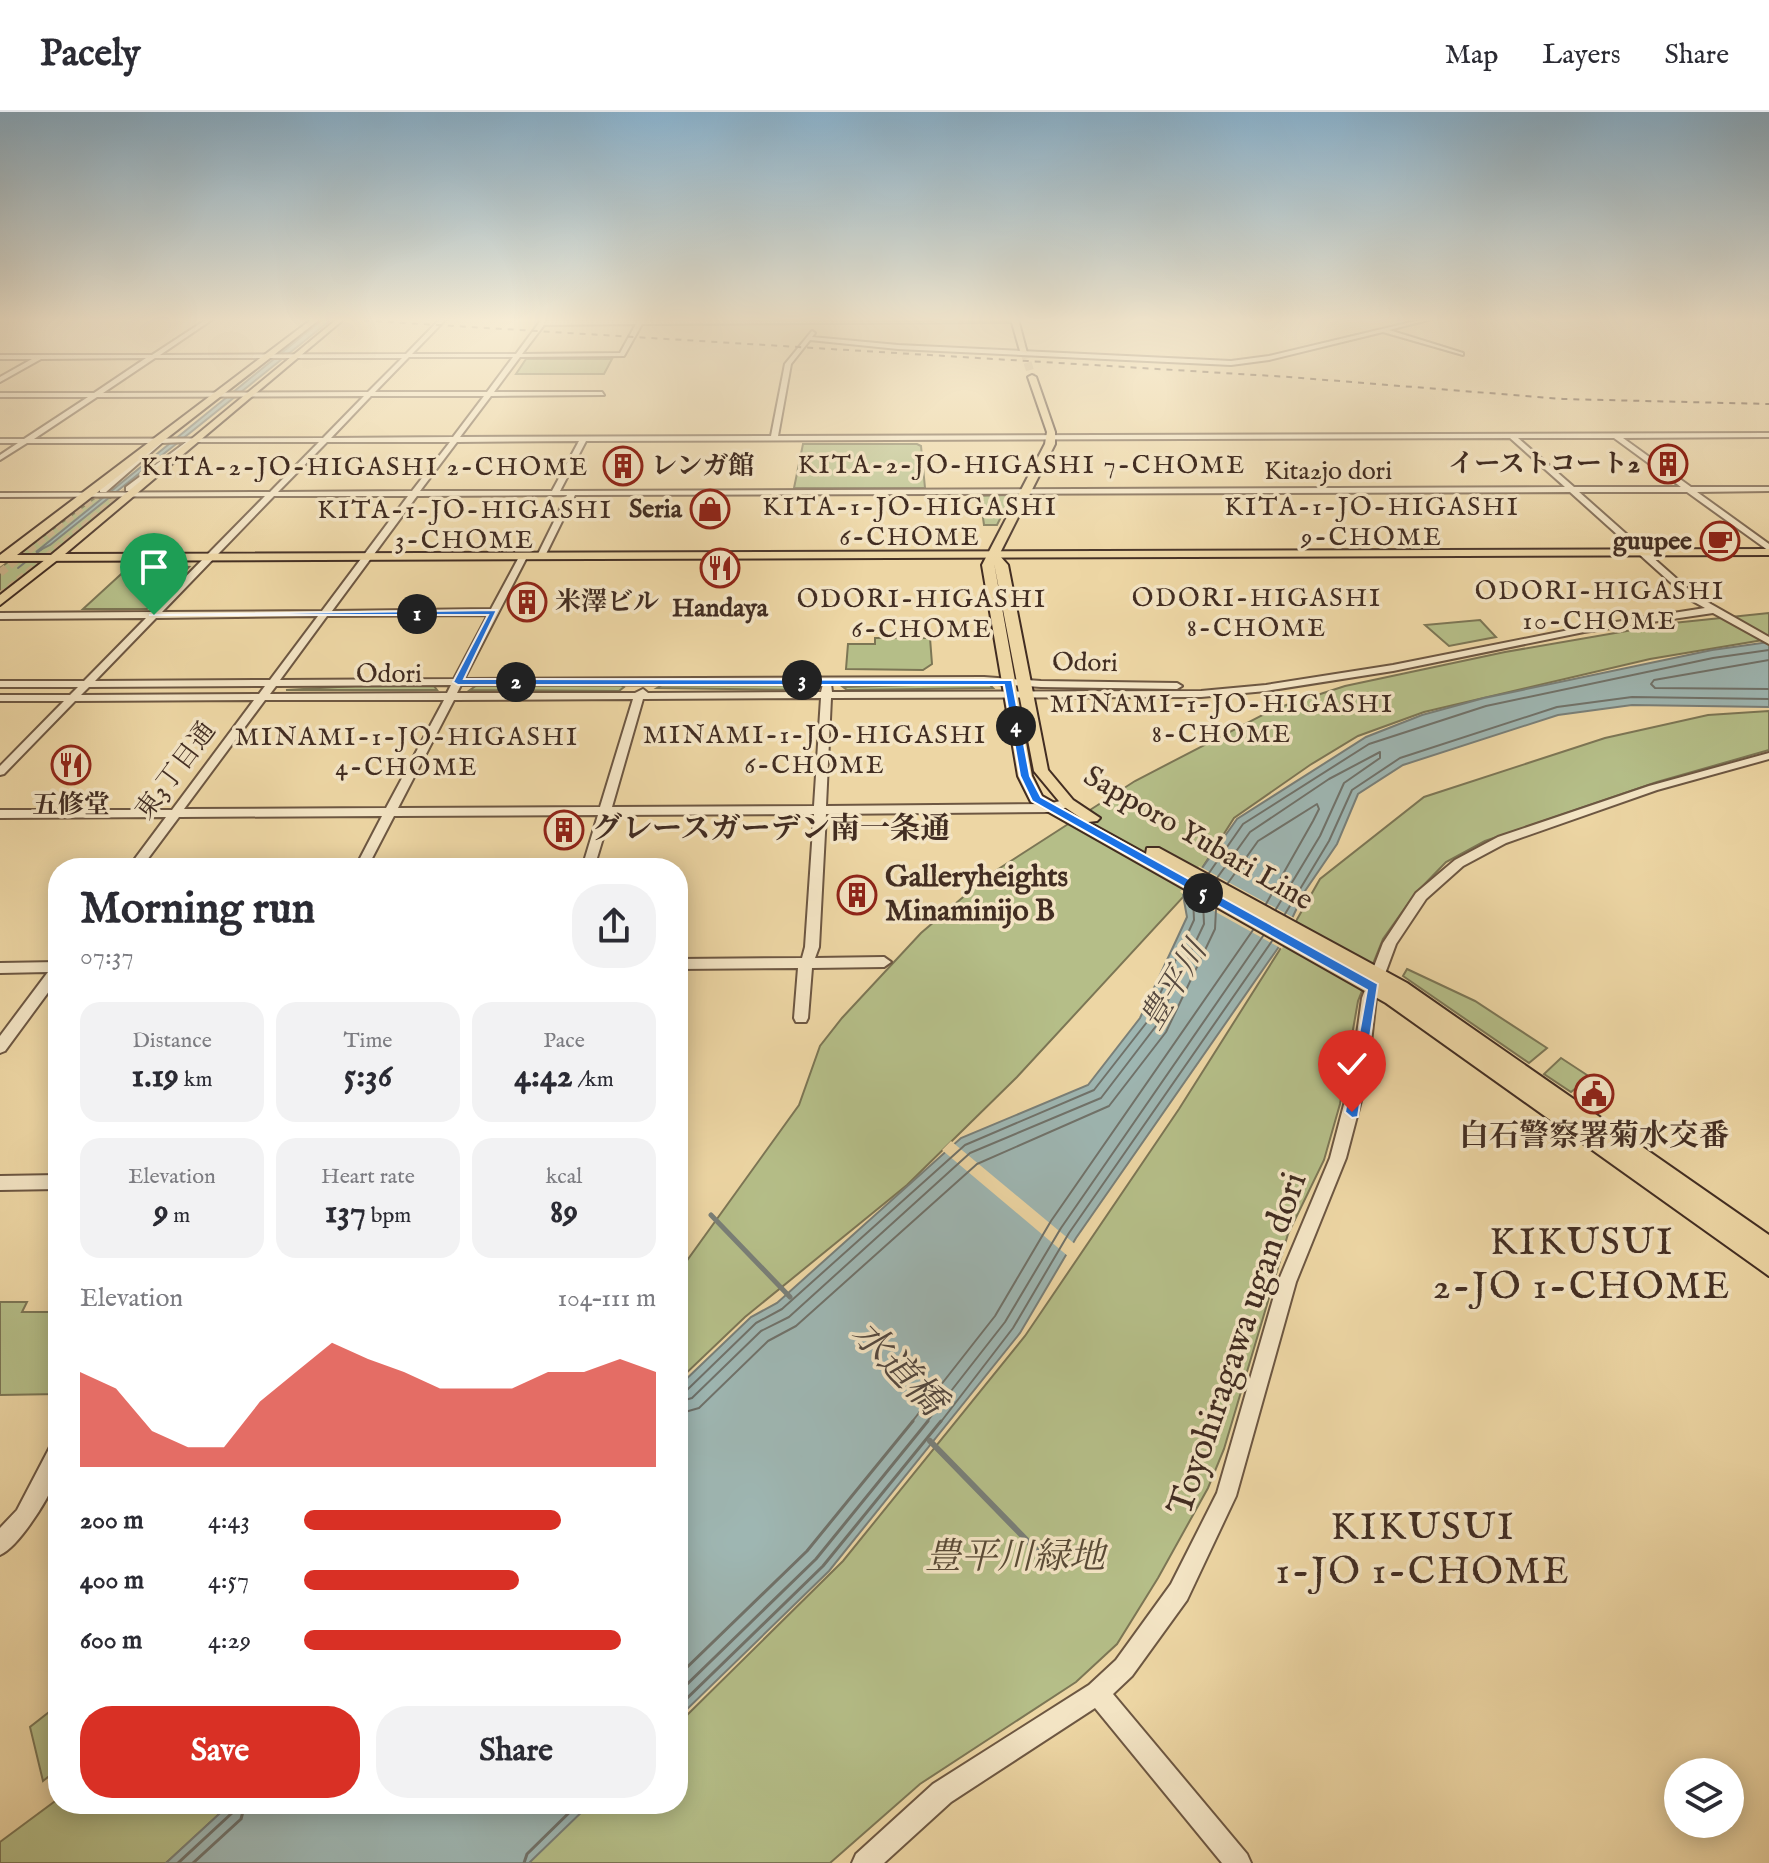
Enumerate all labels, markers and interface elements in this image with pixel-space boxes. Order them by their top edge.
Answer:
text: Pacely [40,31,141,79]
text: Map [1445,38,1498,73]
text: Layers [1542,38,1621,73]
text: Share [1665,38,1729,73]
building icon: イーストコート2 [1647,443,1689,485]
building icon: レンガ館 [602,445,644,487]
place label: イーストコート2 [1448,448,1640,481]
district label: KITA-2-JO-HIGASHI 7-CHOME [798,449,1246,482]
place label: レンガ館 [651,450,754,483]
district label: KITA-2-JO-HIGASHI 2-CHOME [141,451,589,484]
street label: Kita2jo dori [1264,455,1392,488]
shop icon: Seria [689,488,731,530]
district label: KITA-1-JO-HIGASHI 6-CHOME [762,491,1058,554]
district label: KITA-1-JO-HIGASHI 9-CHOME [1224,491,1520,554]
place label: Seria [629,493,683,526]
district label: KITA-1-JO-HIGASHI 3-CHOME [317,494,613,557]
cafe icon: guupee [1699,520,1741,562]
place label: guupee [1613,525,1692,558]
pin [120,533,188,615]
icon: arrive [132,545,176,589]
restaurant icon: Handaya [699,547,741,589]
district label: ODORI-HIGASHI 10-CHOME [1475,575,1725,638]
building icon: 米澤ビル [506,581,548,623]
district label: ODORI-HIGASHI 8-CHOME [1132,582,1382,645]
district label: ODORI-HIGASHI 6-CHOME [797,583,1047,646]
place label: 米澤ビル [555,586,659,619]
place label: Handaya [672,592,769,625]
pin: 1 [397,594,437,634]
text: 1 [413,600,421,628]
street label: Odori [1052,646,1118,680]
street label: Odori [356,658,422,691]
pin: 3 [782,660,822,700]
pin: 2 [496,662,536,702]
text: 3 [798,666,806,694]
text: 2 [511,668,521,696]
district label: MINAMI-1-JO-HIGASHI 8-CHOME [1050,688,1394,751]
pin: 4 [996,706,1036,746]
text: 4 [1011,712,1021,740]
street label: 東3丁目通 [129,716,223,826]
district label: MINAMI-1-JO-HIGASHI 6-CHOME [643,719,987,782]
district label: MINAMI-1-JO-HIGASHI 4-CHOME [235,721,579,784]
restaurant icon: 五修堂 [50,744,92,786]
street label: Sapporo Yubari Line [1076,758,1320,920]
place label: 五修堂 [32,789,110,822]
building icon: グレースガーデン南一条通 [543,809,585,851]
place label: グレースガーデン南一条通 [592,811,950,849]
place label: Galleryheights Minaminijo B [885,859,1068,931]
pin: 5 [1183,873,1223,913]
building icon: Galleryheights Minaminijo B [836,874,878,916]
text: 5 [1199,879,1207,907]
text: Morning run [80,882,315,938]
button: share [572,884,656,968]
water label: 豊平川 [1133,932,1219,1038]
text: 07:37 [80,940,134,973]
text: Distance [132,1027,212,1055]
text: Time [344,1027,392,1055]
text: Pace [543,1027,585,1055]
pin [1318,1030,1386,1112]
icon: check [1330,1042,1374,1086]
text: 1.19 [131,1055,179,1098]
text: 5:36 [344,1055,392,1098]
text: 4:42 [514,1055,573,1098]
text: km [179,1066,213,1094]
text: /km [573,1066,614,1094]
public building icon: 白石警察署菊水交番 [1573,1073,1615,1115]
place label: 白石警察署菊水交番 [1459,1118,1729,1156]
text: Elevation [128,1163,216,1191]
text: Heart rate [321,1163,415,1191]
text: kcal [546,1163,582,1191]
street label: Toyohiragawa ugan dori [1158,1166,1318,1522]
text: 9 [154,1191,169,1234]
text: 137 [325,1191,366,1234]
text: 89 [550,1191,578,1234]
text: m [169,1202,190,1230]
text: bpm [366,1202,411,1230]
district label: KIKUSUI 2-JO 1-CHOME [1433,1220,1731,1312]
text: Elevation [80,1282,183,1315]
text: 104–111 m [557,1282,656,1315]
water label: 水道橋 [840,1311,957,1430]
text: 200 m [80,1504,144,1537]
text: 4:43 [208,1504,250,1537]
district label: KIKUSUI 1-JO 1-CHOME [1275,1505,1571,1597]
park label: 豊平川緑地 [925,1535,1109,1581]
text: 400 m [80,1564,144,1597]
text: 4:57 [208,1564,249,1597]
text: 600 m [80,1624,142,1657]
text: 4:29 [208,1624,251,1657]
button: Save [80,1706,360,1798]
button: Share [376,1706,656,1798]
map controls [1664,1758,1744,1838]
button: layers [1664,1758,1744,1838]

